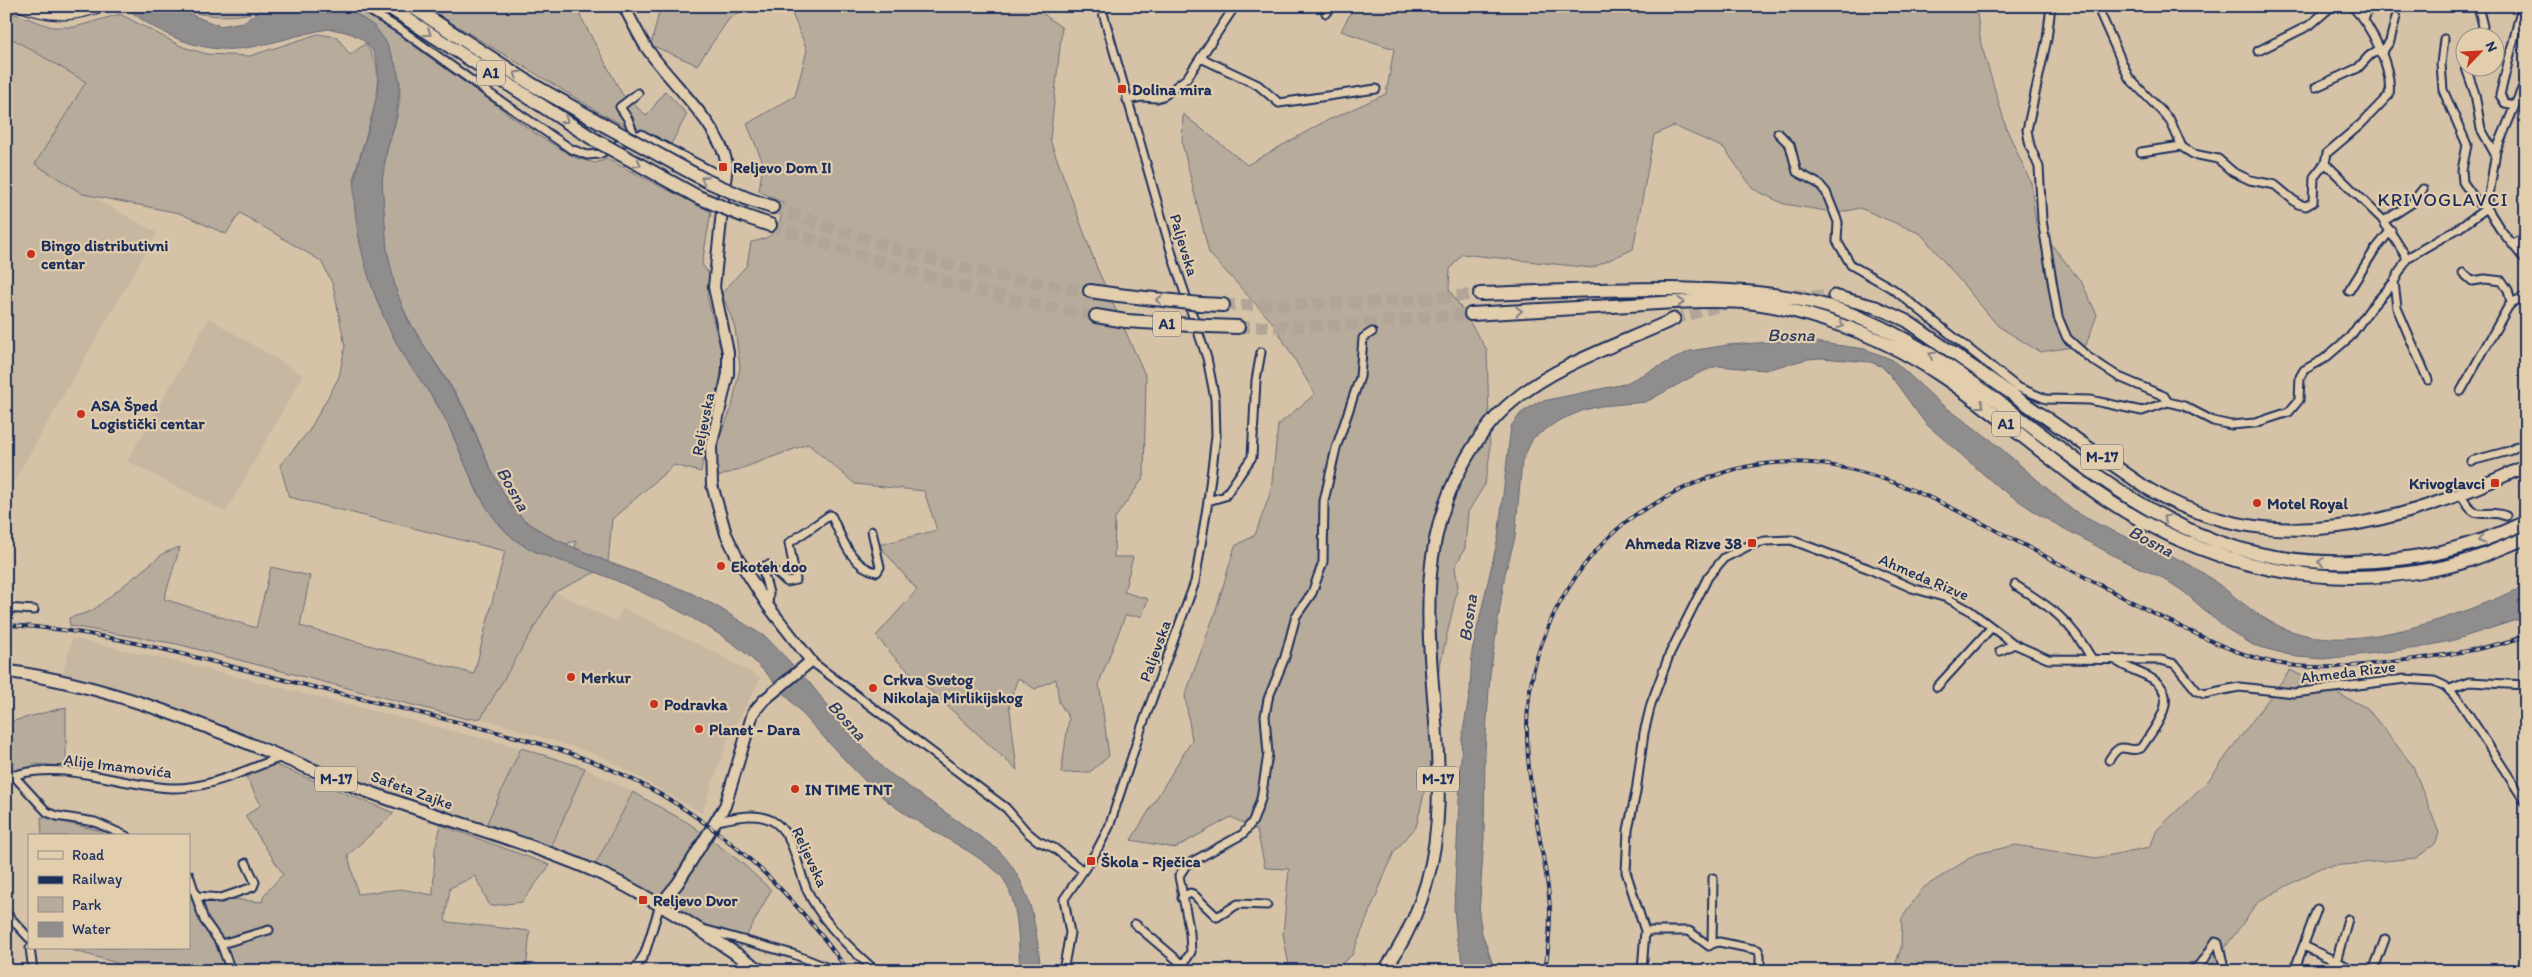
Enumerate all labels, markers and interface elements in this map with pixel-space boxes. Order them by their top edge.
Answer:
one-way arrow [423,26,432,36]
north arrow [2454,28,2504,78]
text: N [2482,39,2501,55]
road number: A1 [477,60,505,86]
one-way arrow [513,71,523,80]
place label: Dolina mira [1132,80,1212,99]
marker: Dolina mira [1116,83,1128,95]
one-way arrow [559,114,568,124]
one-way arrow [632,158,641,168]
place label: Reljevo Dom II [733,158,831,178]
marker: Reljevo Dom II [717,161,729,173]
one-way arrow [700,175,709,185]
district label: KRIVOGLAVCI [2377,188,2509,211]
street label: Paljevska [1166,212,1203,279]
place label: Bingo distributivni centar [41,236,168,273]
marker: Bingo distributivni centar [25,248,37,260]
one-way arrow [1155,295,1163,306]
one-way arrow [1678,296,1686,307]
one-way arrow [1516,306,1524,317]
road number: A1 [1153,312,1181,336]
one-way arrow [1836,319,1845,329]
water label: Bosna [1767,324,1816,346]
one-way arrow [1929,352,1938,362]
street label: Reljevska [688,390,719,457]
place label: ASA Šped Logistički centar [90,396,206,434]
one-way arrow [1975,399,1985,408]
marker: ASA Šped Logistički centar [75,408,87,420]
road number: A1 [1992,412,2020,436]
road number: M-17 [2081,444,2123,470]
water label: Bosna [492,463,535,516]
place label: Krivoglavci [2409,474,2485,494]
marker: Krivoglavci [2489,477,2501,489]
place label: Motel Royal [2267,494,2348,514]
marker: Motel Royal [2251,497,2263,509]
one-way arrow [2162,515,2171,525]
water label: Bosna [2125,520,2178,562]
place label: Ahmeda Rizve 38 [1624,534,1742,553]
one-way arrow [2477,534,2485,544]
marker: Ahmeda Rizve 38 [1746,537,1758,549]
street label: Ahmeda Rizve [1876,550,1972,604]
one-way arrow [2317,556,2325,567]
place label: Ekoteh doo [731,557,807,576]
marker: Ekoteh doo [715,560,727,572]
water label: Bosna [1454,592,1482,643]
street label: Paljevska [1135,617,1175,684]
street label: Ahmeda Rizve [2299,657,2397,687]
place label: Merkur [581,668,631,687]
place label: Crkva Svetog Nikolaja Mirlikijskog [883,670,1023,708]
marker: Merkur [565,671,577,683]
marker: Crkva Svetog Nikolaja Mirlikijskog [867,682,879,694]
place label: Podravka [664,695,728,714]
water label: Bosna [823,695,872,746]
marker: Podravka [648,698,660,710]
place label: Planet - Dara [709,720,801,739]
marker: Planet - Dara [693,723,705,735]
street label: Alije Imamovića [63,750,174,782]
road number: M-17 [315,766,357,792]
street label: Safeta Zajke [368,766,456,814]
road number: M-17 [1417,766,1459,792]
place label: IN TIME TNT [805,780,893,799]
marker: IN TIME TNT [789,783,801,795]
street label: Reljevska [788,824,832,891]
legend [28,834,190,950]
text: Road [72,846,105,864]
place label: Škola - Rječica [1101,852,1201,872]
marker: Škola - Rječica [1085,855,1097,867]
text: Railway [72,870,122,888]
place label: Reljevo Dvor [653,891,738,911]
marker: Reljevo Dvor [637,894,649,906]
text: Park [72,896,102,914]
text: Water [72,920,111,938]

